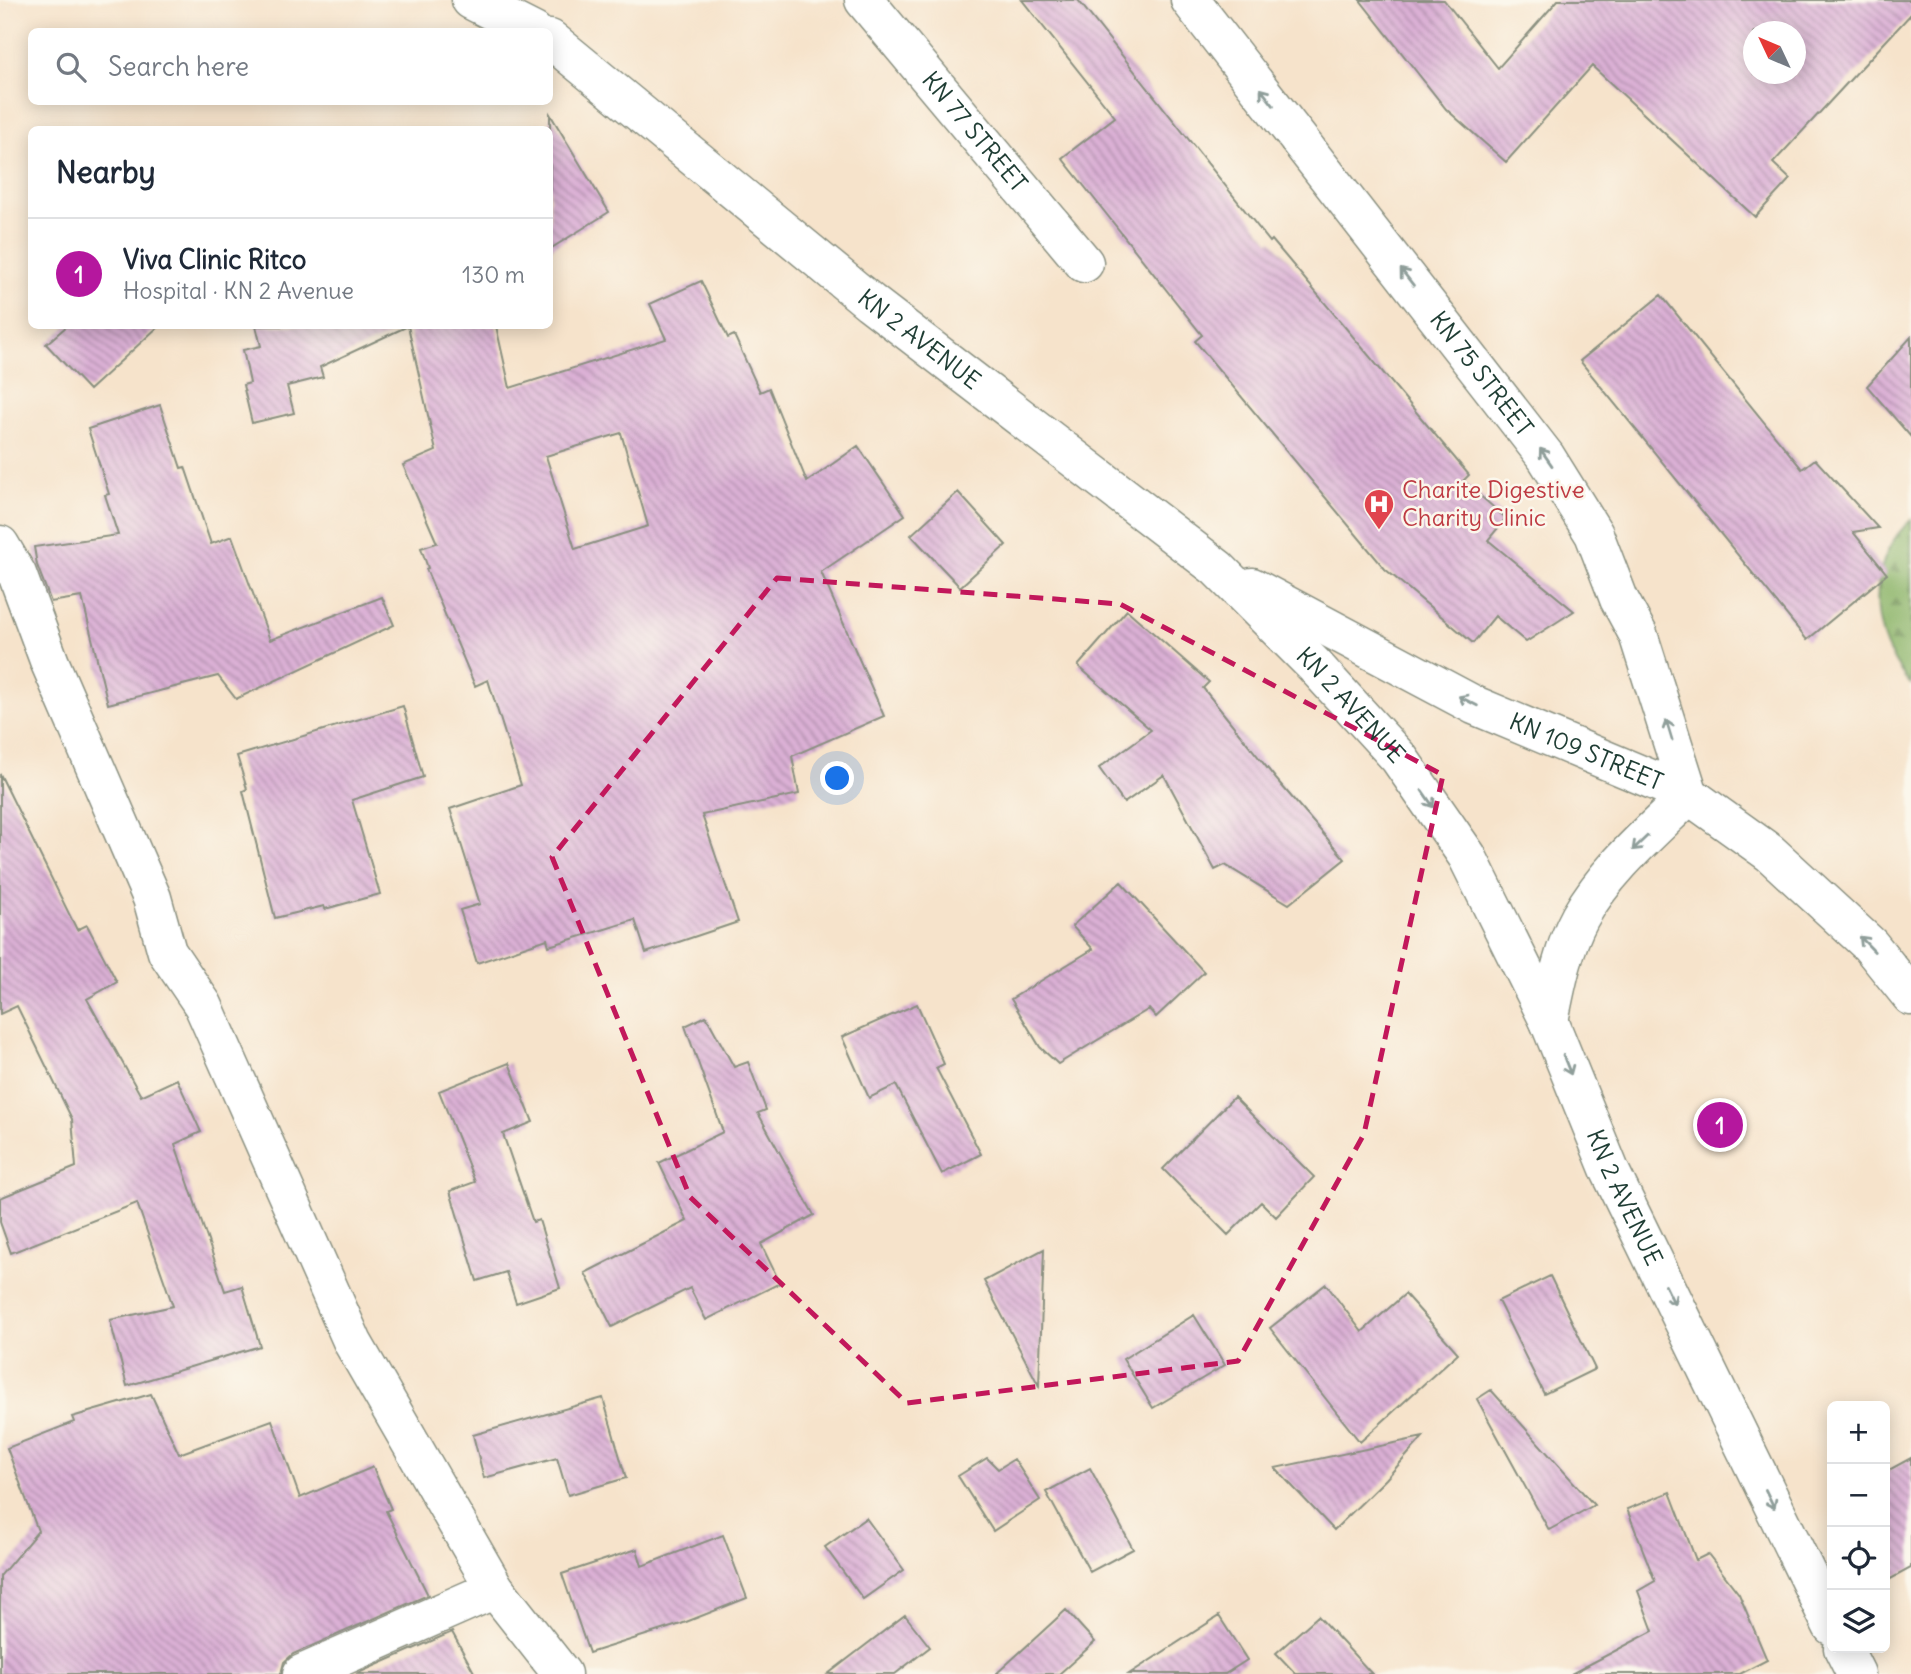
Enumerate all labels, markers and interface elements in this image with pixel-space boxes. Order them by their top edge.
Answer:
north arrow [1743,21,1806,84]
search box [28,28,553,105]
icon: search [52,48,90,86]
text: Search here [108,50,249,83]
street label: KN 77 STREET [916,65,1034,198]
one-way arrow [1260,89,1275,107]
text: Nearby [56,153,156,191]
text: Viva Clinic Ritco [123,243,306,276]
text: 1 [74,260,84,289]
text: 130 m [462,260,525,289]
one-way arrow [1400,268,1415,287]
text: Hospital · KN 2 Avenue [123,276,354,305]
street label: KN 2 AVENUE [852,282,987,395]
street label: KN 75 STREET [1424,305,1540,442]
one-way arrow [1539,448,1553,467]
place label: Charite Digestive Charity Clinic [1402,474,1585,532]
hospital icon: Charite Digestive Charity Clinic [1362,487,1396,531]
street label: KN 2 AVENUE [1291,640,1412,769]
one-way arrow [1458,694,1479,708]
street label: KN 109 STREET [1505,706,1668,797]
one-way arrow [1662,719,1675,741]
your location [820,761,854,795]
one-way arrow [1421,789,1435,808]
one-way arrow [1632,834,1649,851]
one-way arrow [1859,935,1876,952]
one-way arrow [1562,1054,1575,1075]
pin: 1 [1697,1099,1743,1151]
street label: KN 2 AVENUE [1581,1125,1670,1270]
one-way arrow [1664,1284,1678,1305]
map controls [1827,1401,1890,1653]
button: + [1827,1401,1890,1464]
button: − [1827,1464,1890,1527]
one-way arrow [1764,1488,1778,1509]
button: locate [1827,1527,1890,1590]
button: layers [1827,1590,1890,1653]

